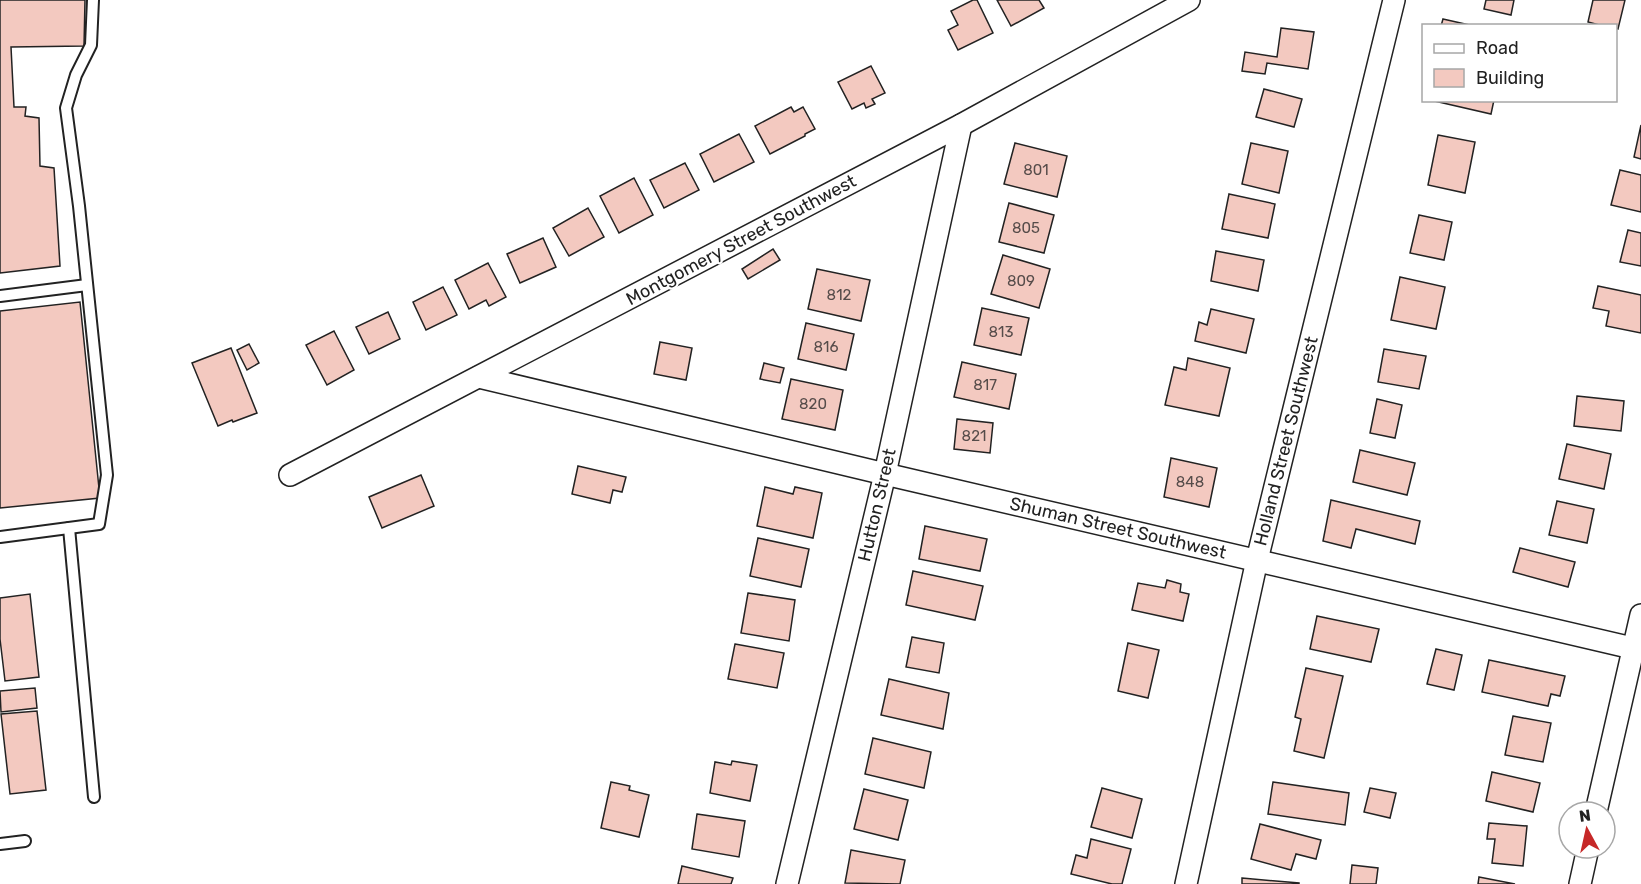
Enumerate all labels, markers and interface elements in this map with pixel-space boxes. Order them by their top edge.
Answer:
legend [1422,24,1617,102]
text: Road [1476,37,1519,59]
text: Building [1476,67,1544,89]
house number: 801 [1023,161,1049,179]
street label: Montgomery Street Southwest [622,170,860,310]
house number: 805 [1012,219,1040,237]
house number: 809 [1007,272,1035,290]
house number: 812 [827,286,852,304]
house number: 813 [989,323,1013,341]
street label: Holland Street Southwest [1249,334,1323,548]
house number: 816 [813,338,839,356]
house number: 817 [973,376,997,394]
house number: 820 [799,395,827,413]
house number: 821 [962,427,986,445]
street label: Hutton Street [853,446,901,564]
house number: 848 [1176,473,1204,491]
street label: Shuman Street Southwest [1008,492,1228,564]
north arrow [1557,800,1617,860]
text: N [1578,805,1592,826]

